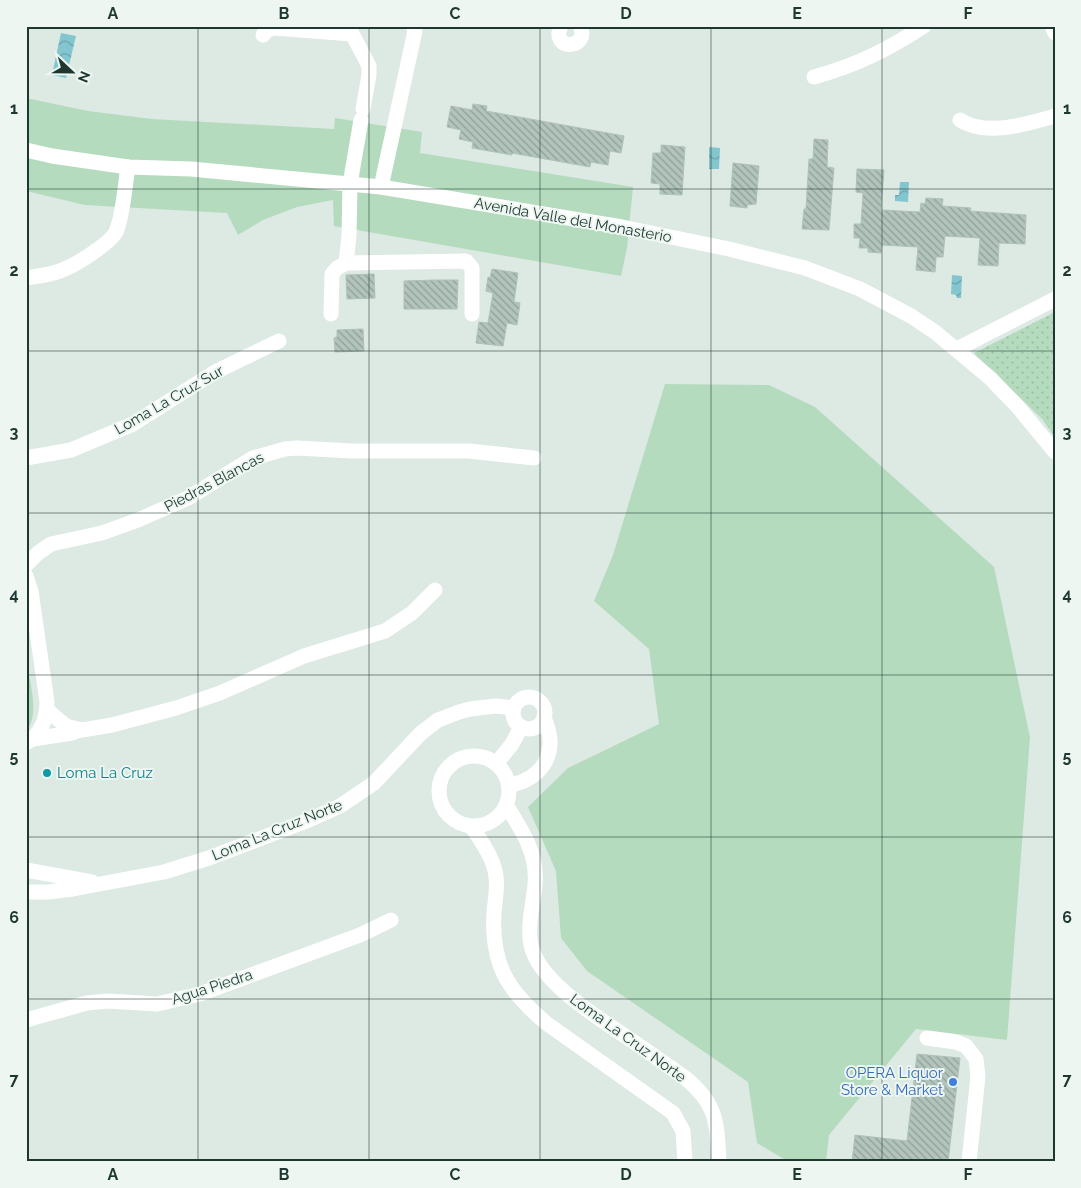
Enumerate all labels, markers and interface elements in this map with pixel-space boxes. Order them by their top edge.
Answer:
text: A [108,4,119,23]
text: B [279,4,290,23]
text: C [450,4,461,23]
text: D [620,4,632,23]
text: E [792,4,802,23]
text: F [963,4,973,23]
north arrow [48,48,98,98]
text: N [75,69,93,85]
text: 1 [10,99,18,118]
text: 1 [1063,99,1071,118]
street label: Avenida Valle del Monasterio [473,194,673,246]
text: 2 [9,261,19,280]
text: 2 [1062,261,1072,280]
street label: Loma La Cruz Sur [111,361,227,439]
text: 3 [10,423,19,442]
text: 3 [1063,423,1072,442]
street label: Piedras Blancas [161,448,267,516]
text: 4 [9,585,19,604]
text: 4 [1062,585,1072,604]
text: 5 [10,747,19,766]
text: 5 [1063,747,1072,766]
place label: Loma La Cruz [57,764,153,782]
marker: Loma La Cruz [41,767,53,779]
street label: Loma La Cruz Norte [209,796,345,864]
text: 6 [9,908,19,927]
text: 6 [1062,908,1072,927]
street label: Agua Piedra [169,965,255,1009]
street label: Loma La Cruz Norte [566,990,690,1086]
place label: OPERA Liquor Store & Market [841,1064,944,1099]
text: 7 [10,1070,19,1089]
text: 7 [1063,1070,1072,1089]
marker: OPERA Liquor Store & Market [947,1076,959,1088]
text: A [108,1165,119,1184]
text: B [279,1165,290,1184]
text: C [450,1165,461,1184]
text: D [620,1165,632,1184]
text: E [792,1165,802,1184]
text: F [963,1165,973,1184]

